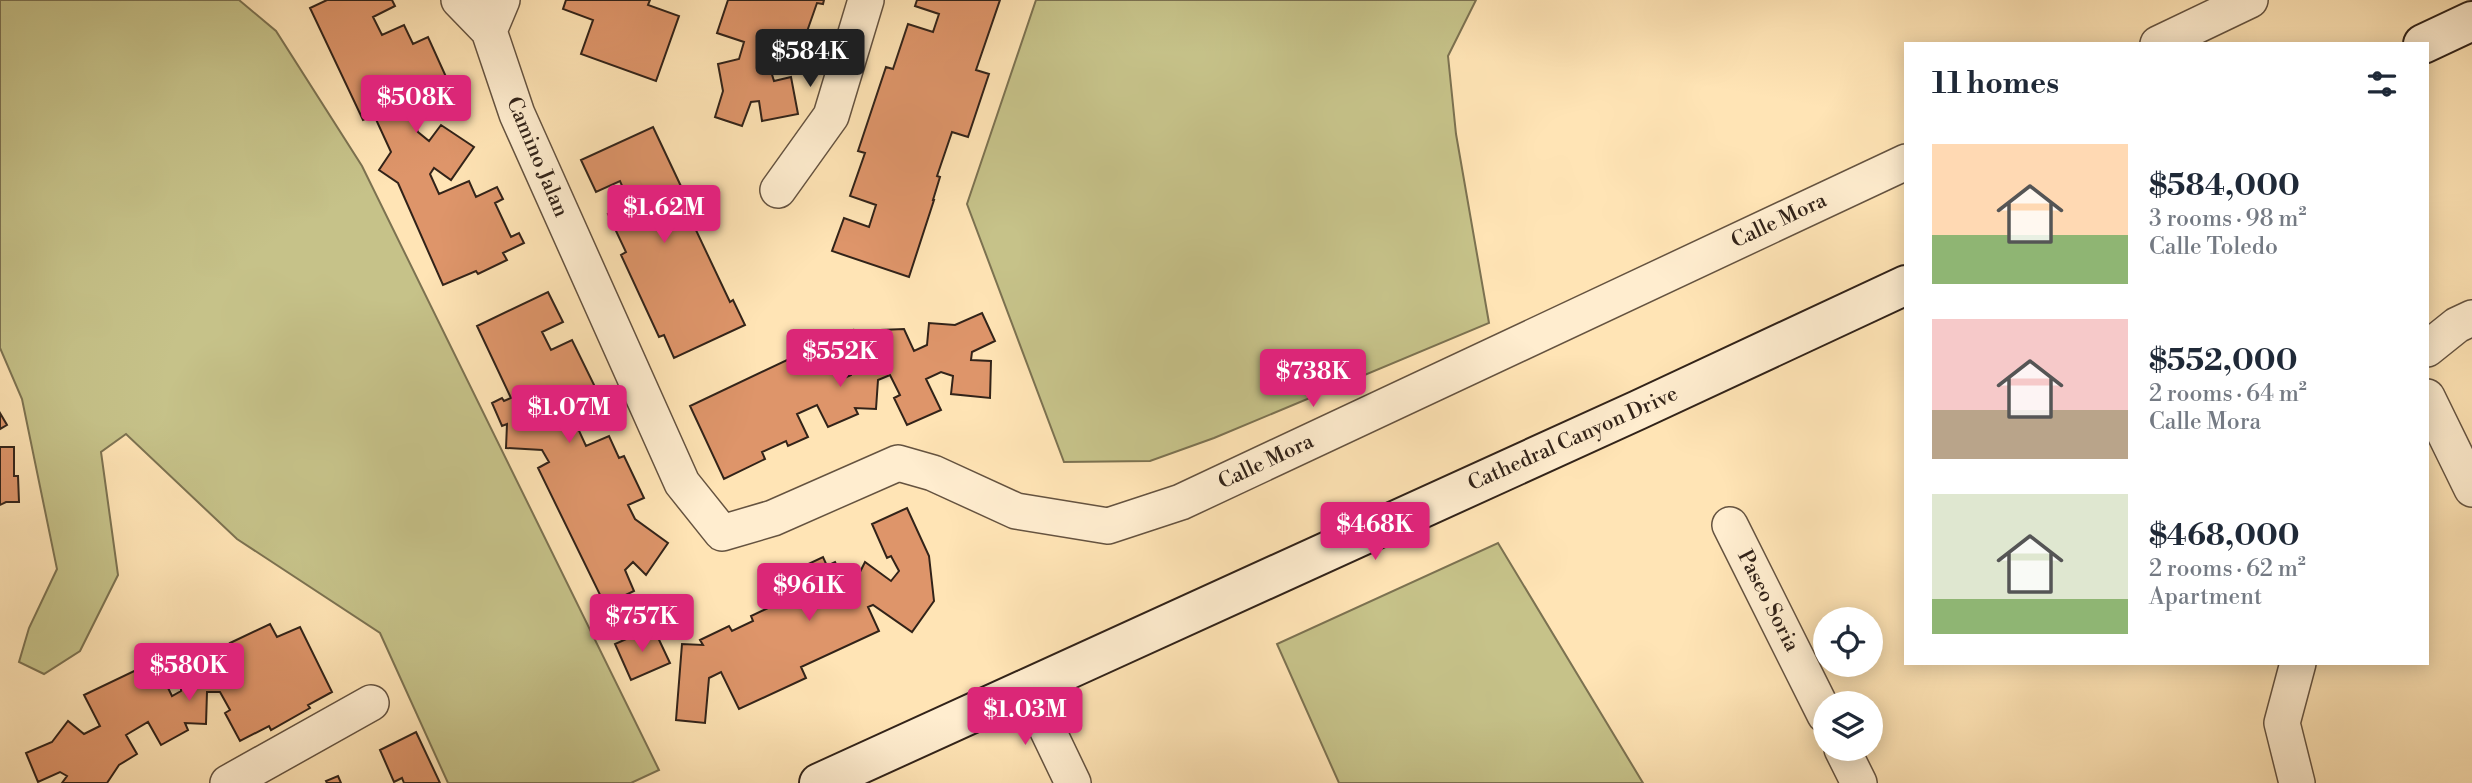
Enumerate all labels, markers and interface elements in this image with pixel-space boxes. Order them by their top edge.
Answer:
pin: $584K [761,29,859,89]
text: $584K [771,38,849,66]
text: 11 homes [1932,65,2059,103]
icon: filters [2363,65,2401,103]
pin: $508K [367,76,465,135]
text: $508K [377,84,455,112]
street label: Camino Jalan [500,93,574,221]
text: $584,000 [2149,167,2300,205]
icon: home [1988,172,2072,256]
pin: $1.62M [607,186,721,245]
street label: Calle Mora [1727,187,1831,254]
text: $1.62M [623,194,705,222]
text: 3 rooms · 98 m² [2149,205,2306,233]
text: Calle Toledo [2149,233,2278,261]
pin: $552K [791,330,889,389]
text: $552K [802,338,878,366]
text: $552,000 [2149,342,2297,380]
icon: home [1988,347,2072,431]
pin: $738K [1264,350,1362,409]
text: $738K [1276,358,1350,386]
text: 2 rooms · 64 m² [2149,380,2307,408]
street label: Cathedral Canyon Drive [1464,381,1682,497]
pin: $1.07M [512,386,626,445]
text: $1.07M [528,394,610,422]
text: Calle Mora [2149,408,2261,436]
street label: Calle Mora [1214,428,1318,495]
pin: $468K [1326,503,1424,562]
text: $468K [1337,511,1413,539]
text: $468,000 [2149,517,2300,555]
icon: home [1988,522,2072,606]
street label: Paseo Soria [1731,546,1805,657]
text: 2 rooms · 62 m² [2149,555,2306,583]
pin: $961K [760,564,858,623]
text: $961K [773,572,845,600]
text: Apartment [2149,583,2262,611]
pin: $757K [593,594,691,654]
text: $757K [606,603,678,631]
map controls [1813,607,1883,761]
button: locate [1813,607,1883,677]
pin: $580K [140,644,238,703]
text: $580K [150,652,228,680]
pin: $1.03M [968,688,1082,747]
button: layers [1813,691,1883,761]
text: $1.03M [983,696,1067,724]

